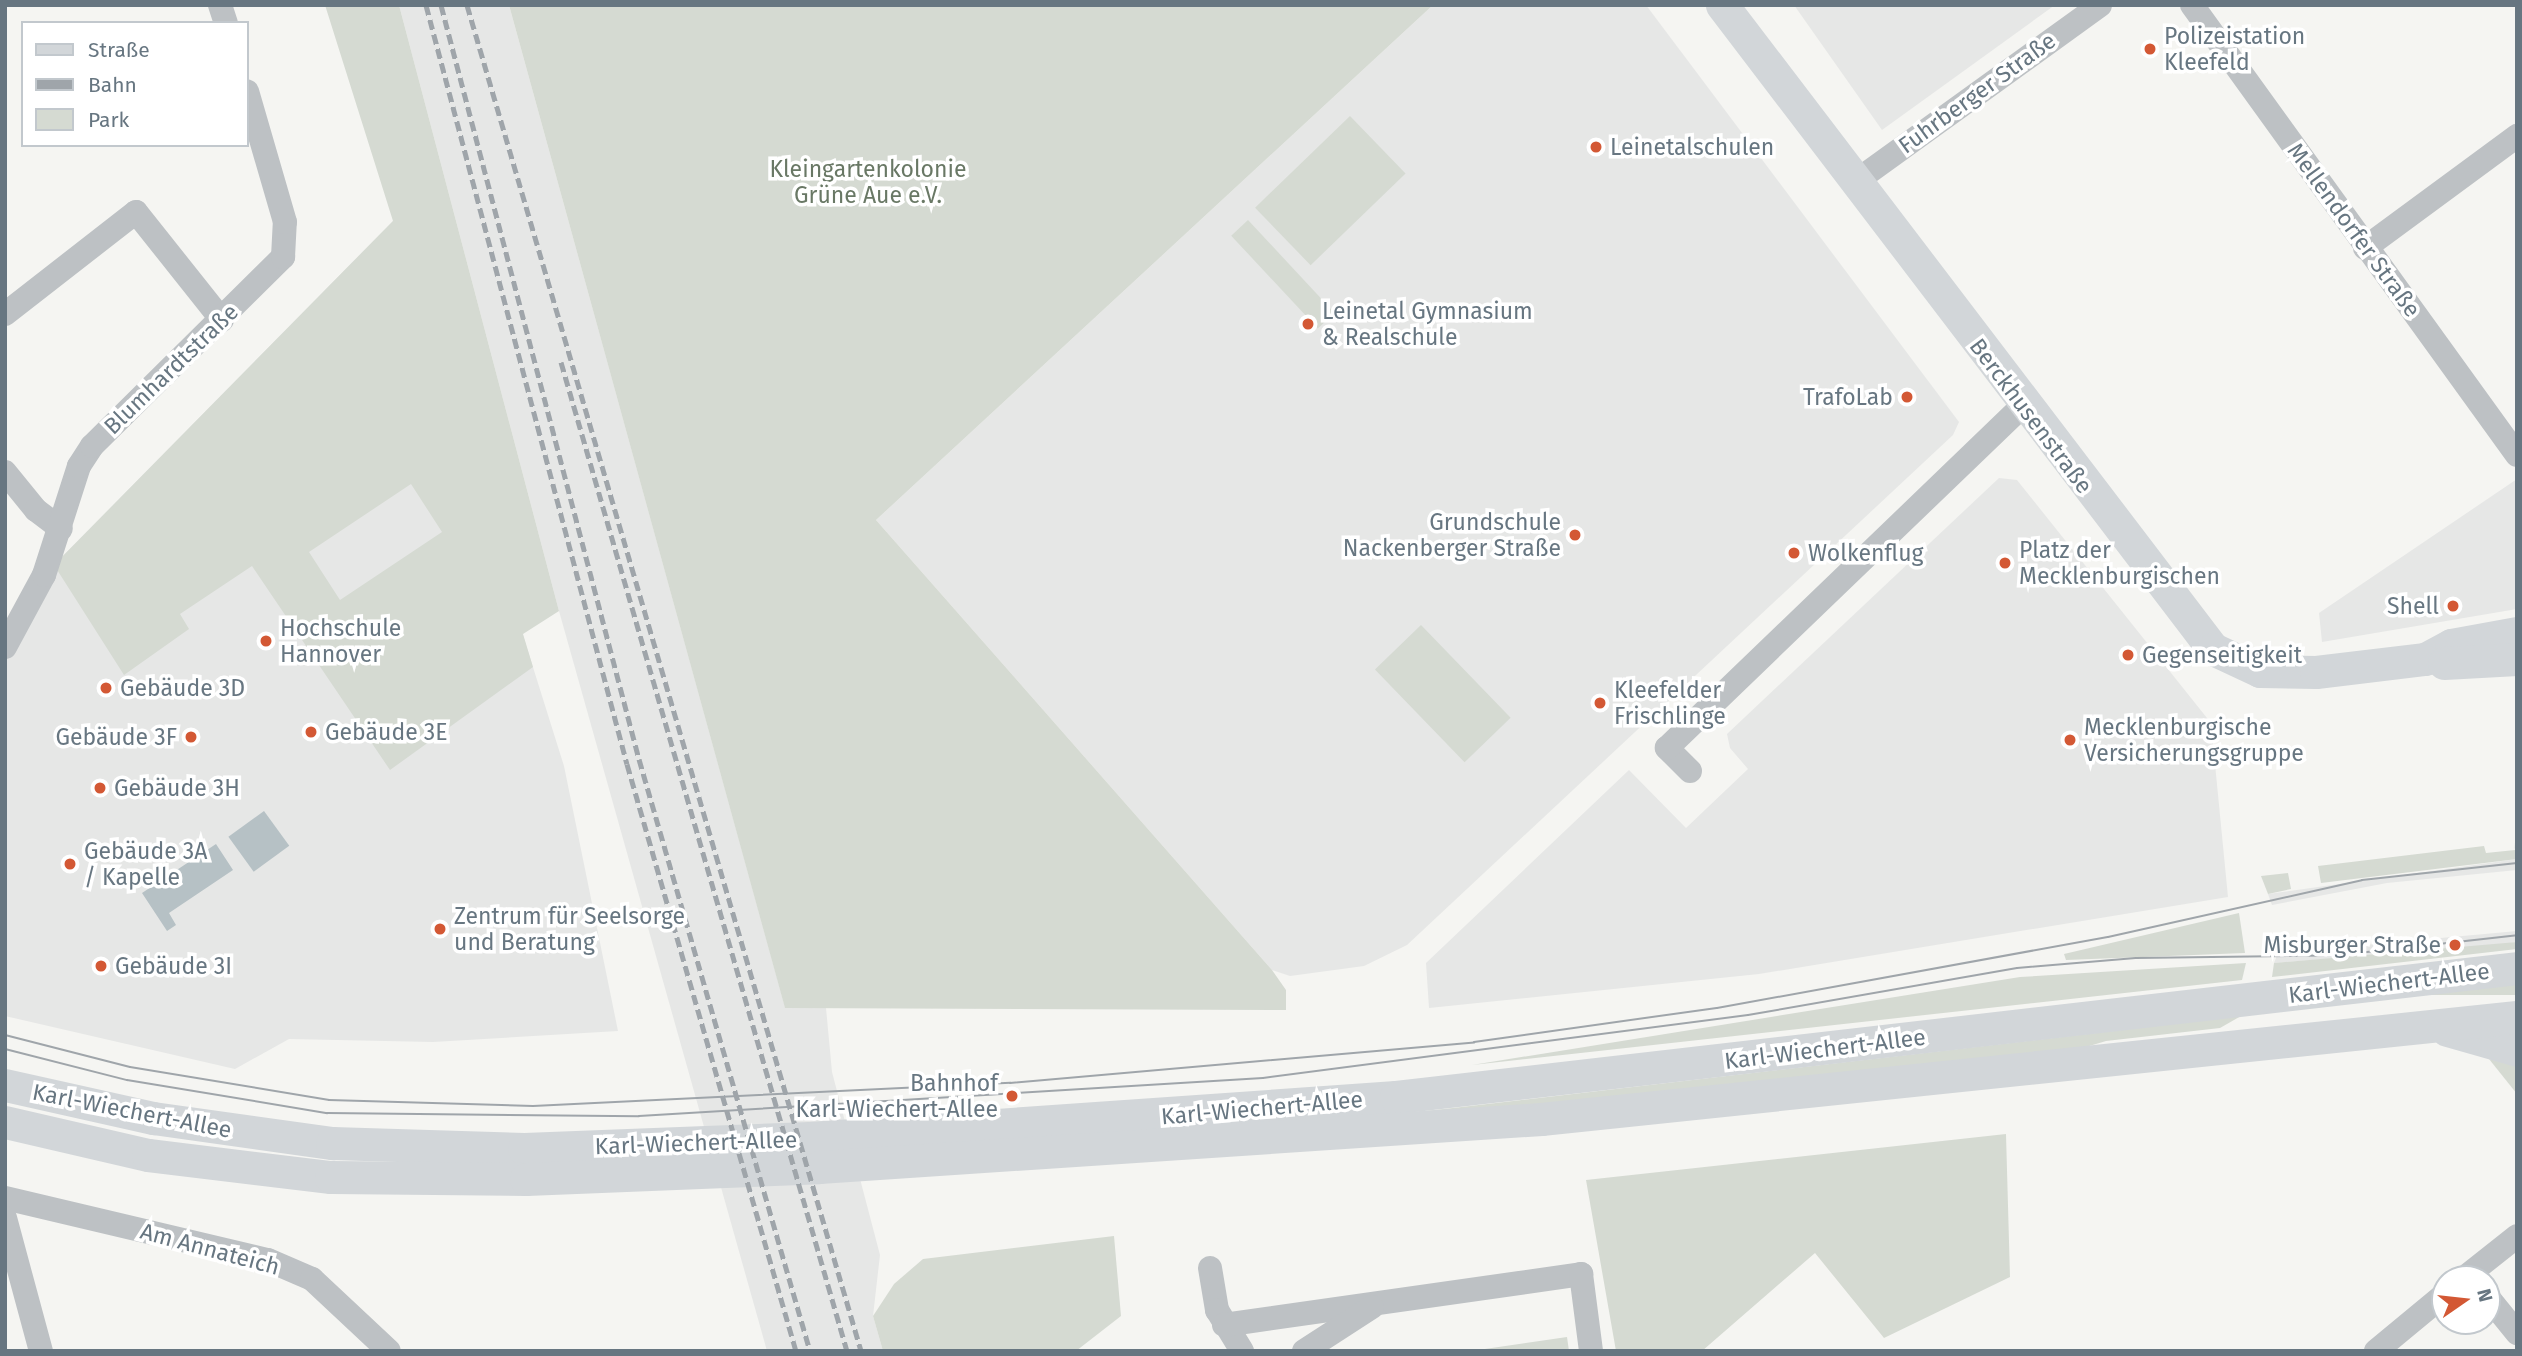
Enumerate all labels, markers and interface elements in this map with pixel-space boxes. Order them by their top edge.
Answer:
legend [21,21,248,147]
place label: Polizeistation Kleefeld [2164,22,2305,76]
street label: Fuhrberger Straße [1893,27,2061,159]
text: Straße [88,37,150,63]
marker: Polizeistation Kleefeld [2142,41,2158,57]
text: Bahn [88,72,137,98]
text: Park [88,107,129,133]
place label: Leinetalschulen [1610,133,1774,161]
street label: Mellendorfer Straße [2282,138,2426,322]
marker: Leinetalschulen [1588,139,1604,155]
park label: Kleingartenkolonie Grüne Aue e.V. [769,155,967,209]
place label: Leinetal Gymnasium & Realschule [1322,297,1533,351]
street label: Blumhardtstraße [98,298,244,440]
marker: Leinetal Gymnasium & Realschule [1300,316,1316,332]
street label: Berckhusenstraße [1964,333,2098,499]
place label: TrafoLab [1803,383,1893,411]
marker: TrafoLab [1899,389,1915,405]
place label: Grundschule Nackenberger Straße [1343,508,1561,562]
marker: Grundschule Nackenberger Straße [1567,527,1583,543]
place label: Platz der Mecklenburgischen [2019,536,2220,590]
place label: Wolkenflug [1808,539,1923,567]
marker: Wolkenflug [1786,545,1802,561]
marker: Platz der Mecklenburgischen [1997,555,2013,571]
place label: Shell [2387,592,2439,620]
marker: Shell [2445,598,2461,614]
place label: Hochschule Hannover [280,614,401,668]
marker: Hochschule Hannover [258,633,274,649]
place label: Gegenseitigkeit [2142,641,2302,669]
marker: Gegenseitigkeit [2120,647,2136,663]
place label: Gebäude 3D [120,674,245,702]
place label: Kleefelder Frischlinge [1614,676,1726,730]
marker: Gebäude 3D [98,680,114,696]
marker: Kleefelder Frischlinge [1592,695,1608,711]
place label: Mecklenburgische Versicherungsgruppe [2084,713,2304,767]
place label: Gebäude 3E [325,718,448,746]
place label: Gebäude 3F [55,723,177,751]
marker: Gebäude 3E [303,724,319,740]
marker: Gebäude 3F [183,729,199,745]
marker: Mecklenburgische Versicherungsgruppe [2062,732,2078,748]
place label: Gebäude 3H [114,774,240,802]
marker: Gebäude 3H [92,780,108,796]
place label: Gebäude 3A / Kapelle [84,837,207,891]
marker: Gebäude 3A / Kapelle [62,856,78,872]
place label: Zentrum für Seelsorge und Beratung [454,902,685,956]
marker: Zentrum für Seelsorge und Beratung [432,921,448,937]
place label: Misburger Straße [2264,931,2441,959]
marker: Misburger Straße [2447,937,2463,953]
place label: Gebäude 3I [115,952,232,980]
street label: Karl-Wiechert-Allee [2287,957,2491,1009]
marker: Gebäude 3I [93,958,109,974]
street label: Karl-Wiechert-Allee [1723,1023,1927,1075]
place label: Bahnhof Karl-Wiechert-Allee [796,1069,998,1123]
street label: Karl-Wiechert-Allee [30,1078,234,1144]
street label: Karl-Wiechert-Allee [1160,1085,1364,1131]
marker: Bahnhof Karl-Wiechert-Allee [1004,1088,1020,1104]
street label: Karl-Wiechert-Allee [594,1126,798,1160]
street label: Am Annateich [137,1217,283,1281]
north arrow [2431,1265,2501,1335]
text: N [2472,1286,2498,1304]

